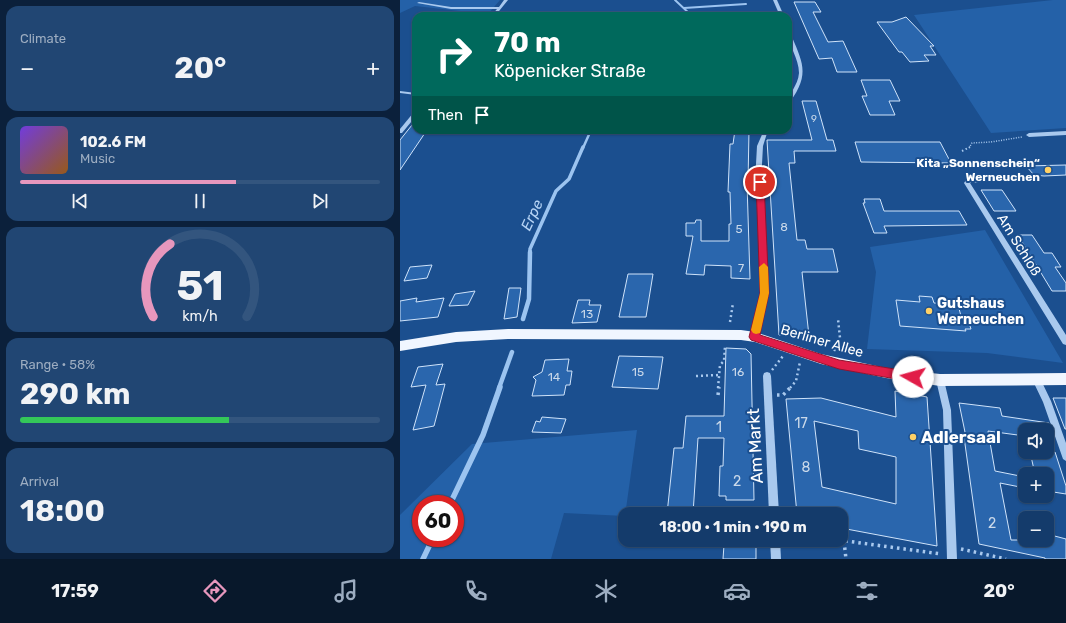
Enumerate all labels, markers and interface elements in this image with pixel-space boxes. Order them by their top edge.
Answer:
text: 70 m [494,26,561,59]
icon: right [428,28,480,80]
text: Climate [20,31,66,46]
text: 20° [174,50,226,86]
text: − [20,55,34,82]
text: + [366,55,380,82]
text: Köpenicker Straße [494,60,646,82]
icon: arrive [471,104,493,126]
text: Then [428,106,463,124]
house number: 9 [811,113,817,125]
text: 102.6 FM [80,133,146,151]
text: Music [80,151,115,166]
place label: Kita „Sonnenschein“ Werneuchen [916,156,1040,184]
pin [743,165,777,199]
marker: Kita „Sonnenschein“ Werneuchen [1043,165,1053,175]
icon: arrive [749,171,771,193]
icon: previous [69,190,91,212]
icon: pause [189,190,211,212]
icon: next [309,190,331,212]
water label: Erpe [517,196,547,233]
street label: Am Schloß [993,211,1045,279]
house number: 8 [780,220,788,234]
house number: 5 [735,222,743,236]
text: 51 [176,261,224,310]
house number: 7 [738,261,744,275]
place label: Gutshaus Werneuchen [937,295,1024,328]
marker: Gutshaus Werneuchen [924,306,934,316]
house number: 13 [581,307,593,321]
text: km/h [182,308,218,325]
street label: Berliner Allee [779,321,866,361]
position arrow [892,356,934,398]
text: Range · 58% [20,357,95,372]
house number: 15 [632,365,644,379]
house number: 16 [732,365,744,379]
house number: 14 [548,370,561,384]
text: 290 km [20,376,131,412]
street label: Am Markt [743,407,767,484]
house number: 17 [794,415,808,432]
house number: 1 [716,419,722,436]
map controls [1018,423,1054,547]
button: sound [1018,423,1054,459]
place label: Adlersaal [921,427,1001,447]
marker: Adlersaal [908,432,918,442]
house number: 8 [802,459,811,476]
button: + [1018,467,1054,503]
house number: 2 [733,473,741,490]
text: Arrival [20,474,59,489]
text: 18:00 [20,493,105,529]
speed limit sign: 60 [412,495,464,547]
button: − [1018,511,1054,547]
house number: 2 [988,515,996,532]
text: 18:00 · 1 min · 190 m [659,518,807,536]
icon: directions [201,577,229,605]
icon: music [332,577,360,605]
icon: phone [462,577,490,605]
icon: climate [592,577,620,605]
icon: car [723,577,751,605]
icon: filters [853,577,881,605]
text: 17:59 [51,580,99,602]
text: 20° [983,580,1015,602]

